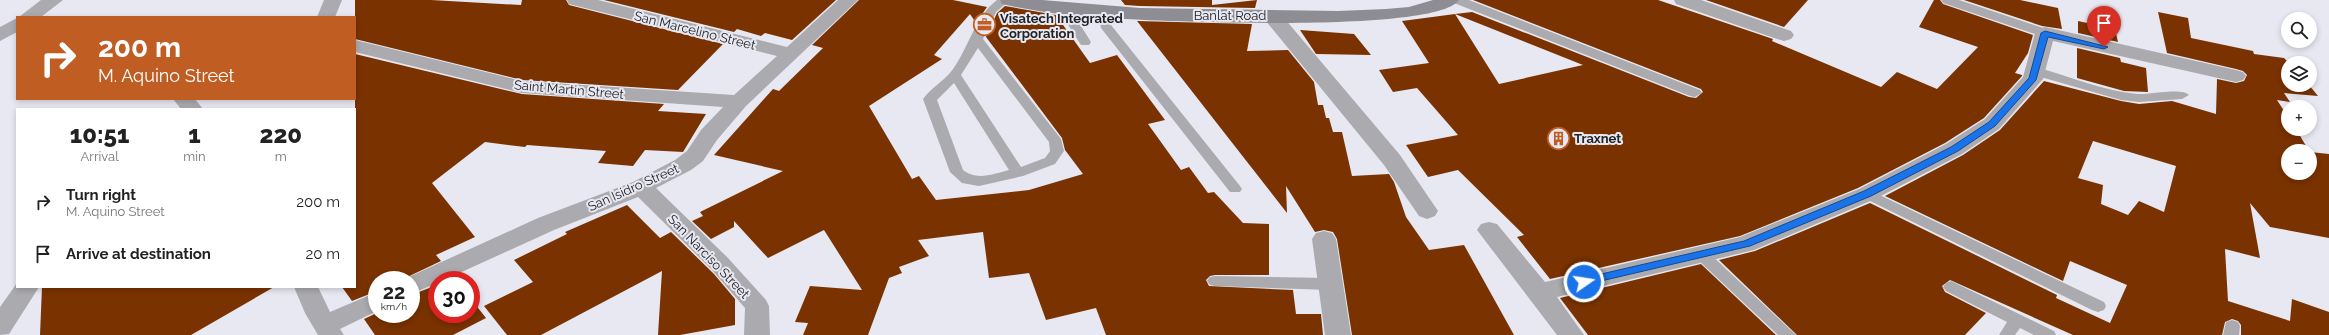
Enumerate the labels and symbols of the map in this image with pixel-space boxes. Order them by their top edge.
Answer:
pin [2087,6,2121,47]
street label: San Marcelino Street [633,8,758,53]
street label: Banlat Road [1194,8,1266,23]
place label: Visatech Integrated Corporation [1000,11,1123,41]
office icon: Visatech Integrated Corporation [972,12,998,38]
street label: Saint Martin Street [513,77,625,102]
building icon: Traxnet [1546,125,1572,151]
place label: Traxnet [1574,131,1621,146]
street label: San Isidro Street [586,160,681,214]
street label: San Narciso Street [665,211,753,302]
position arrow [1563,261,1605,303]
speed limit sign: 30 [428,271,480,323]

